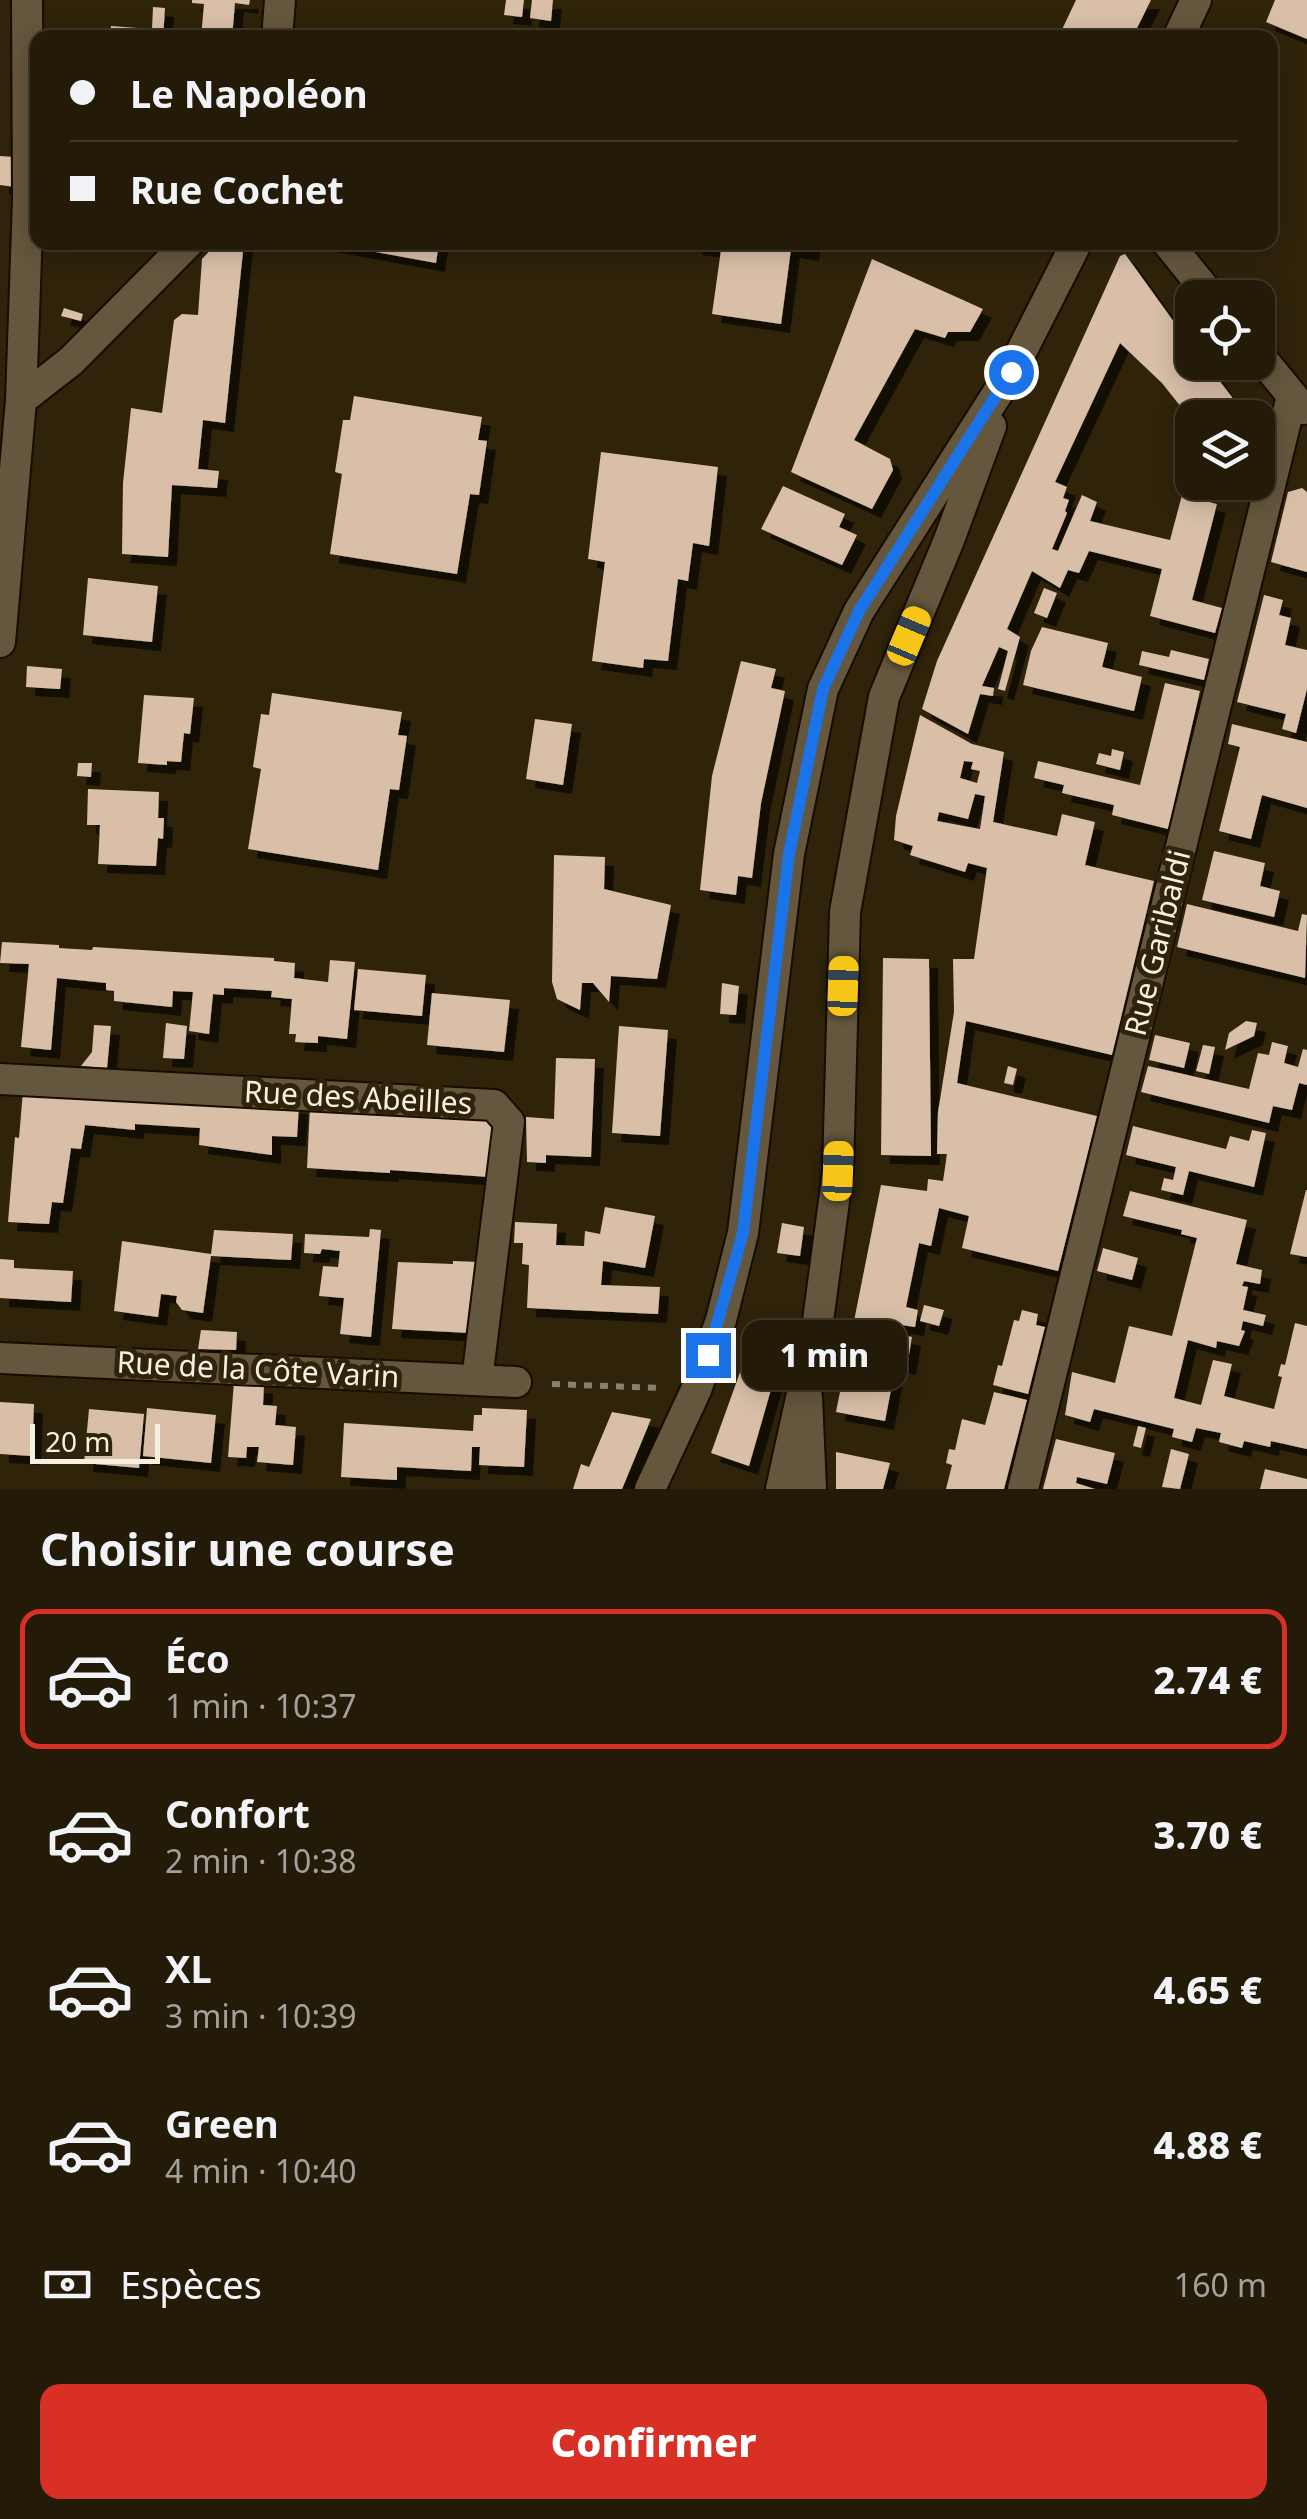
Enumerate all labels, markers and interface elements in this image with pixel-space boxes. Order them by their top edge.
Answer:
text: Le Napoléon [130,67,368,119]
text: Rue Cochet [130,163,344,215]
map controls [1175,280,1275,500]
button: locate [1175,280,1275,380]
route start [989,350,1034,395]
button: layers [1175,400,1275,500]
car [883,603,935,669]
street label: Rue Garibaldi [1114,846,1199,1040]
car [827,955,859,1017]
street label: Rue des Abeilles [243,1070,473,1123]
car [822,1140,854,1202]
callout: 1 min [743,1320,908,1390]
route end [686,1333,731,1378]
text: 1 min [780,1333,869,1376]
street label: Rue de la Côte Varin [116,1341,400,1396]
scale bar [30,1419,160,1464]
text: 20 m [45,1422,111,1460]
text: Choisir une course [40,1518,455,1579]
text: Éco [165,1632,230,1684]
icon: car [45,1634,135,1724]
text: 2.74 € [1153,1653,1262,1705]
text: 1 min · 10:37 [165,1684,357,1727]
text: Confort [165,1787,310,1839]
icon: car [45,1789,135,1879]
text: 3.70 € [1153,1808,1262,1860]
text: 2 min · 10:38 [165,1839,357,1882]
text: XL [165,1942,212,1994]
icon: car [45,1944,135,2034]
text: 4.65 € [1153,1963,1262,2015]
text: 3 min · 10:39 [165,1994,357,2037]
text: Green [165,2097,279,2149]
icon: car [45,2099,135,2189]
text: 4.88 € [1153,2118,1262,2170]
text: 4 min · 10:40 [165,2149,357,2192]
icon: cash [40,2257,95,2312]
text: Espèces [120,2258,262,2310]
text: 160 m [1174,2263,1267,2306]
button: Confirmer [40,2384,1267,2499]

